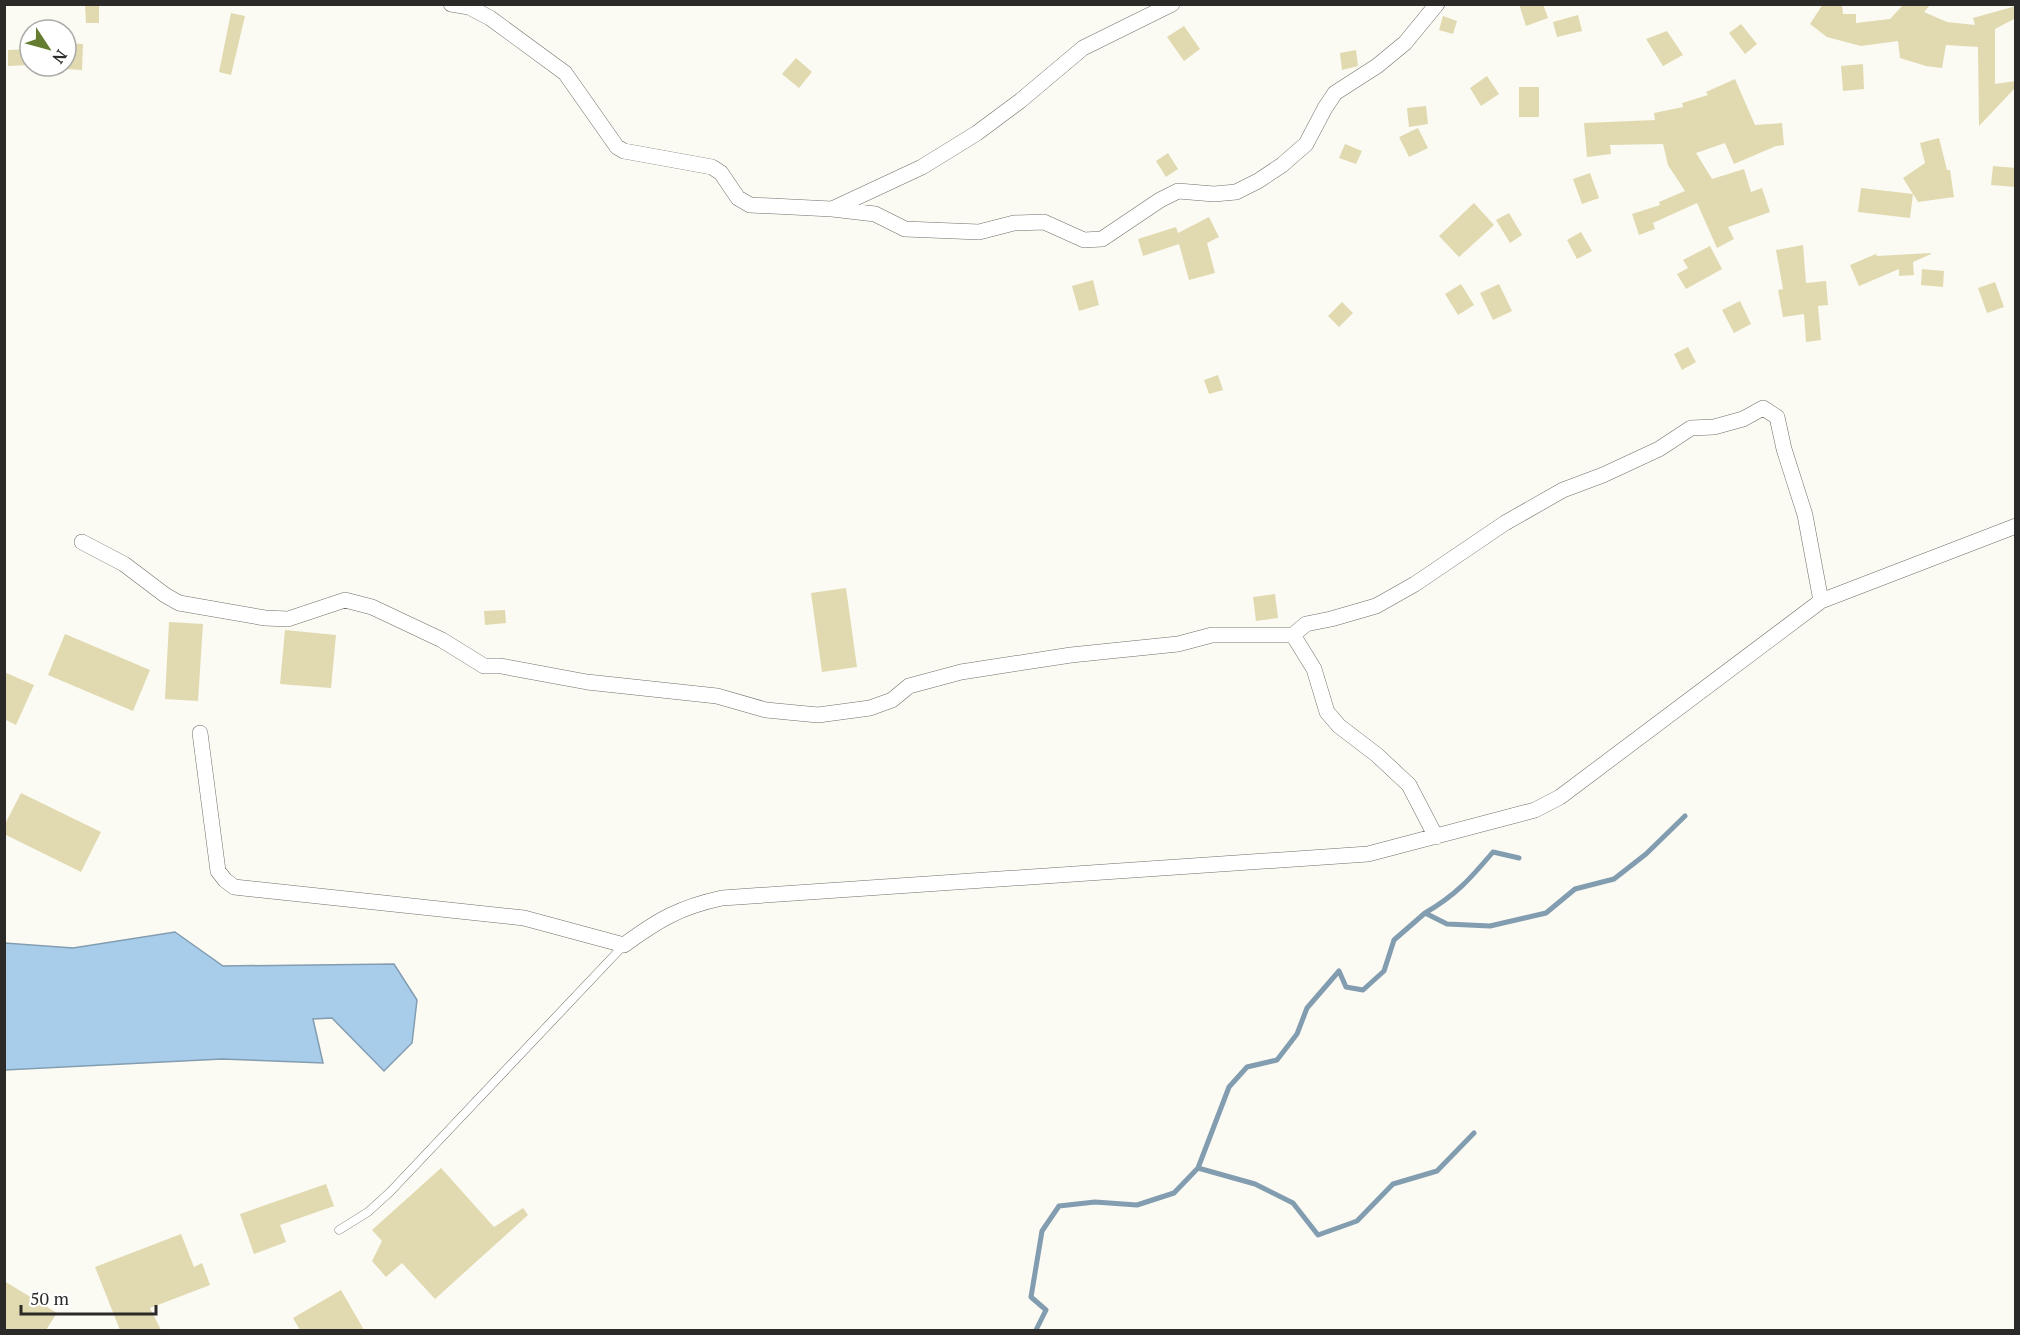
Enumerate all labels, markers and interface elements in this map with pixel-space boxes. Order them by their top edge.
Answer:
north arrow [18,18,78,78]
text: N [48,45,73,68]
scale bar [21,1278,156,1316]
text: 50 m [30,1286,70,1310]

